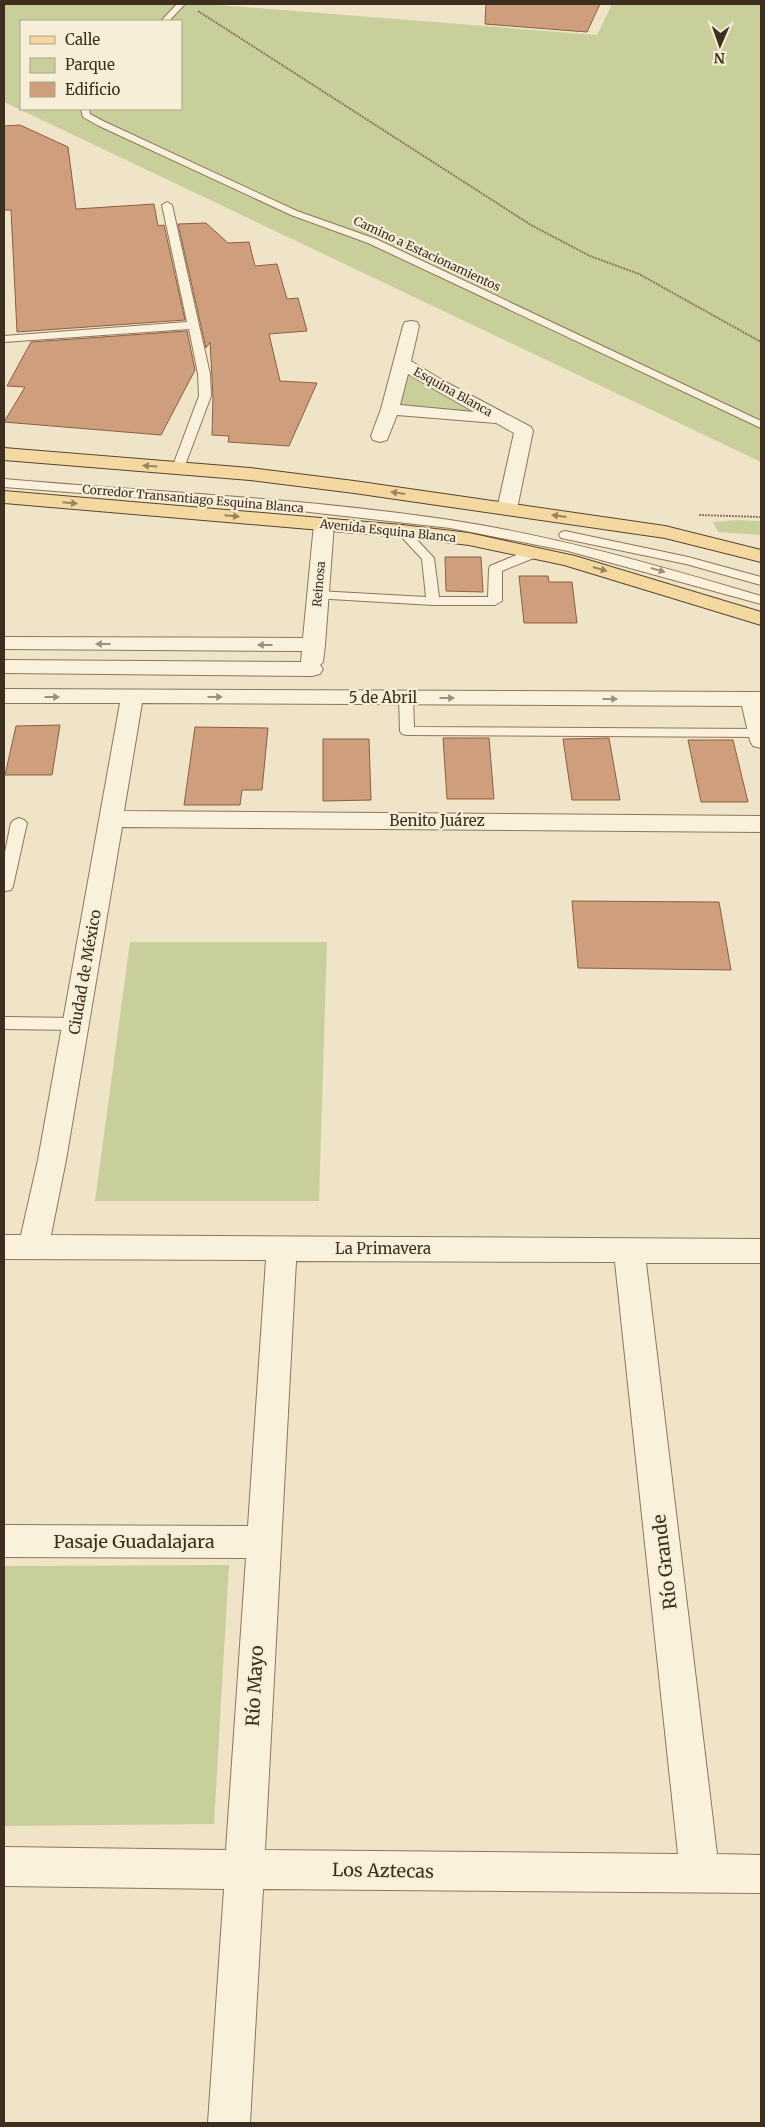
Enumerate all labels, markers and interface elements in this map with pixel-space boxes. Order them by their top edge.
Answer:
legend [20,20,182,110]
north arrow [695,20,745,70]
text: Calle [65,30,100,49]
text: N [714,49,725,67]
text: Parque [65,55,115,74]
text: Edificio [65,80,121,99]
street label: Camino a Estacionamientos [351,213,503,294]
street label: Esquina Blanca [411,364,496,420]
one-way arrow [142,462,158,470]
street label: Corredor Transantiago Esquina Blanca [82,481,305,516]
one-way arrow [390,489,406,497]
one-way arrow [62,499,78,507]
one-way arrow [224,512,240,520]
one-way arrow [551,512,567,520]
street label: Avenida Esquina Blanca [318,516,458,545]
street label: Reinosa [309,560,328,607]
one-way arrow [592,565,607,573]
one-way arrow [651,566,666,574]
one-way arrow [95,640,111,648]
one-way arrow [257,641,273,649]
street label: 5 de Abril [349,688,418,707]
one-way arrow [45,693,61,701]
one-way arrow [207,693,223,701]
one-way arrow [440,694,456,702]
one-way arrow [602,695,618,703]
street label: Benito Juárez [389,811,485,830]
street label: Ciudad de México [64,908,105,1036]
street label: La Primavera [335,1239,431,1258]
street label: Río Grande [647,1513,682,1611]
street label: Pasaje Guadalajara [53,1530,215,1553]
street label: Río Mayo [241,1645,268,1727]
street label: Los Aztecas [332,1858,434,1883]

